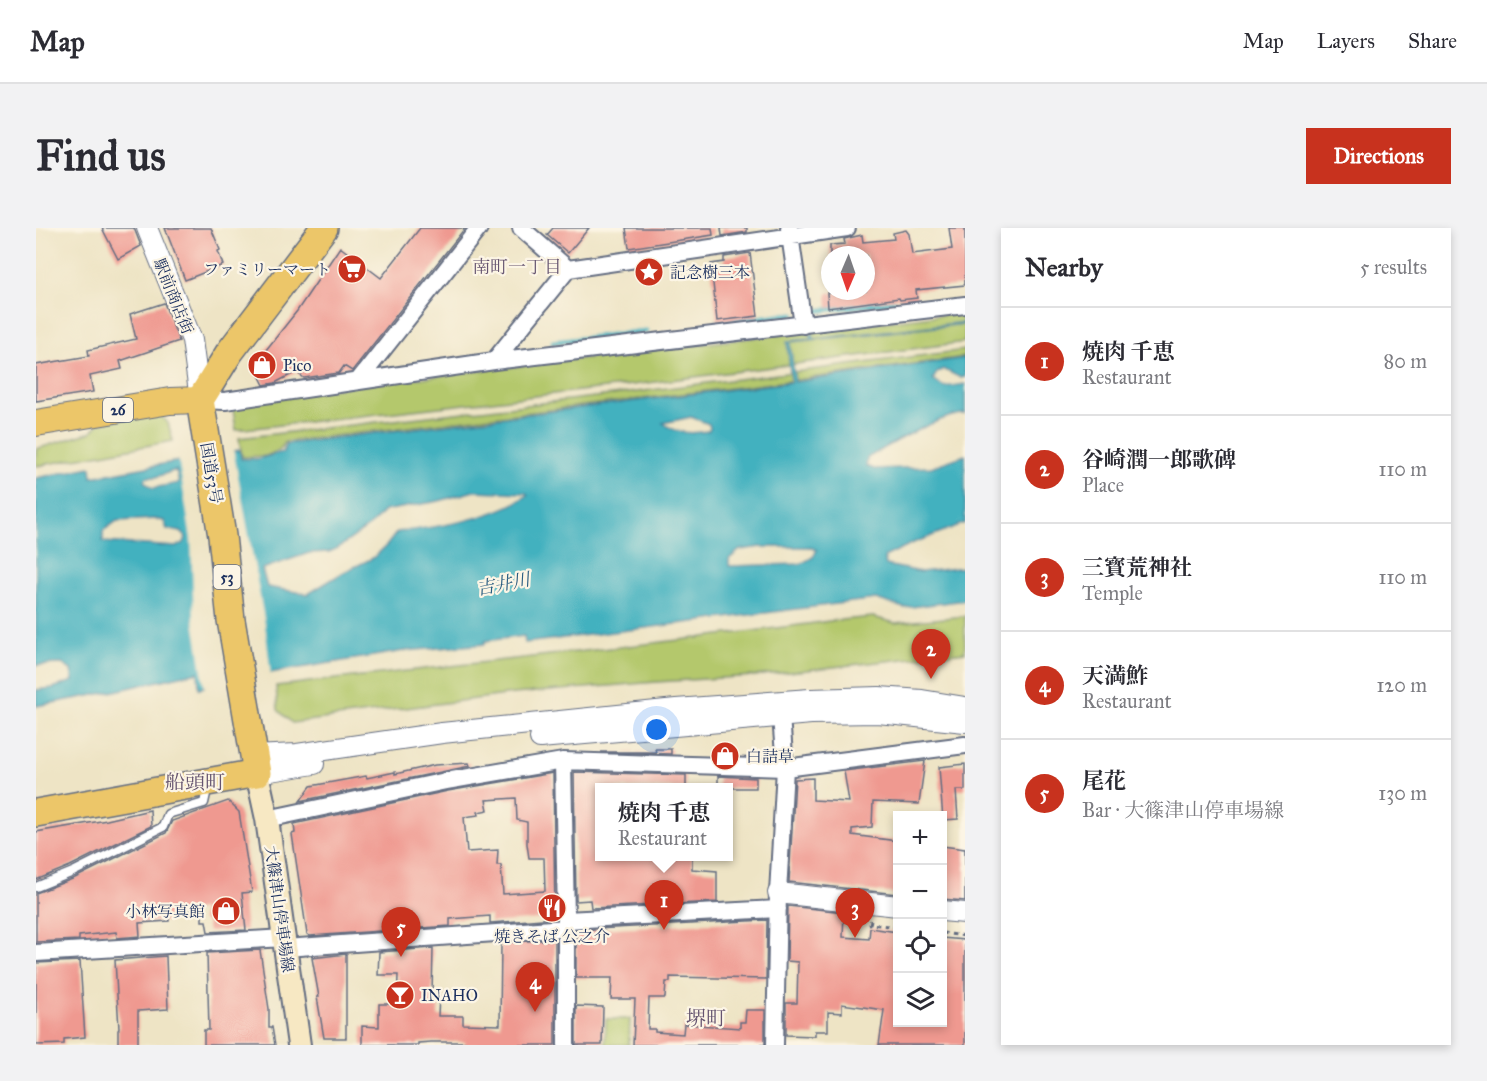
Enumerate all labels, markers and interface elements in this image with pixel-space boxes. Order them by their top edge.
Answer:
text: Map [30,24,85,59]
text: Map [1243,28,1284,54]
text: Layers [1317,28,1375,54]
text: Share [1408,28,1457,54]
button: Directions [1306,128,1451,184]
text: Find us [36,130,166,182]
north arrow [821,246,875,300]
text: Nearby [1025,251,1103,283]
supermarket icon: ファミリーマート [336,253,368,285]
text: 5 results [1360,255,1427,279]
street label: 駅前商店街 [150,256,197,337]
district label: 南町一丁目 [472,256,562,278]
place icon: 記念樹三本 [633,256,665,288]
place label: ファミリーマート [203,260,331,279]
place label: 記念樹三本 [670,263,750,282]
text: 焼肉 千恵 [1082,338,1175,365]
shop icon: Pico [246,349,278,381]
text: 1 [1041,349,1048,373]
text: 80 m [1384,349,1427,373]
place label: Pico [283,356,311,375]
text: Restaurant [1082,365,1172,389]
road number: 26 [103,398,133,422]
street label: 国道53号 [197,441,226,505]
text: 谷崎潤一郎歌碑 [1082,446,1236,473]
text: 2 [1040,457,1049,481]
text: 110 m [1379,457,1427,481]
text: Place [1082,473,1124,497]
text: 三寳荒神社 [1082,554,1192,581]
road number: 53 [214,565,240,589]
text: 3 [1041,565,1049,589]
text: 110 m [1379,565,1427,589]
water label: 吉井川 [474,568,534,600]
text: Temple [1082,581,1143,605]
pin: 2 [912,630,950,679]
text: 天満鮓 [1082,662,1148,689]
text: 4 [1039,673,1050,697]
text: 120 m [1376,673,1427,697]
text: Restaurant [1082,689,1172,713]
your location [642,715,671,744]
shop icon: 白詰草 [709,740,741,772]
place label: 白詰草 [746,747,794,766]
text: 尾花 [1082,767,1126,794]
district label: 船頭町 [165,770,225,794]
text: 5 [1040,781,1049,805]
text: 130 m [1378,781,1427,805]
popup [595,783,733,861]
text: Bar · 大篠津山停車場線 [1082,798,1284,822]
text: 焼肉 千恵 [618,799,710,826]
map controls [893,811,947,1027]
button: + [893,811,947,865]
text: Restaurant [618,826,707,850]
street label: 大篠津山停車場線 [261,844,298,974]
button: − [893,865,947,919]
pin: 1 [644,880,684,930]
pin: 3 [836,888,874,938]
restaurant icon: 焼きそば 公之介 [536,892,568,924]
shop icon: 小林写真館 [210,895,242,927]
place label: 小林写真館 [125,902,205,921]
pin: 5 [382,908,421,957]
button: locate [893,919,947,973]
place label: 焼きそば 公之介 [494,927,610,946]
pin: 4 [516,962,554,1012]
button: layers [893,973,947,1027]
bar icon: INAHO [384,979,416,1011]
place label: INAHO [421,986,478,1005]
district label: 堺町 [686,1006,726,1030]

